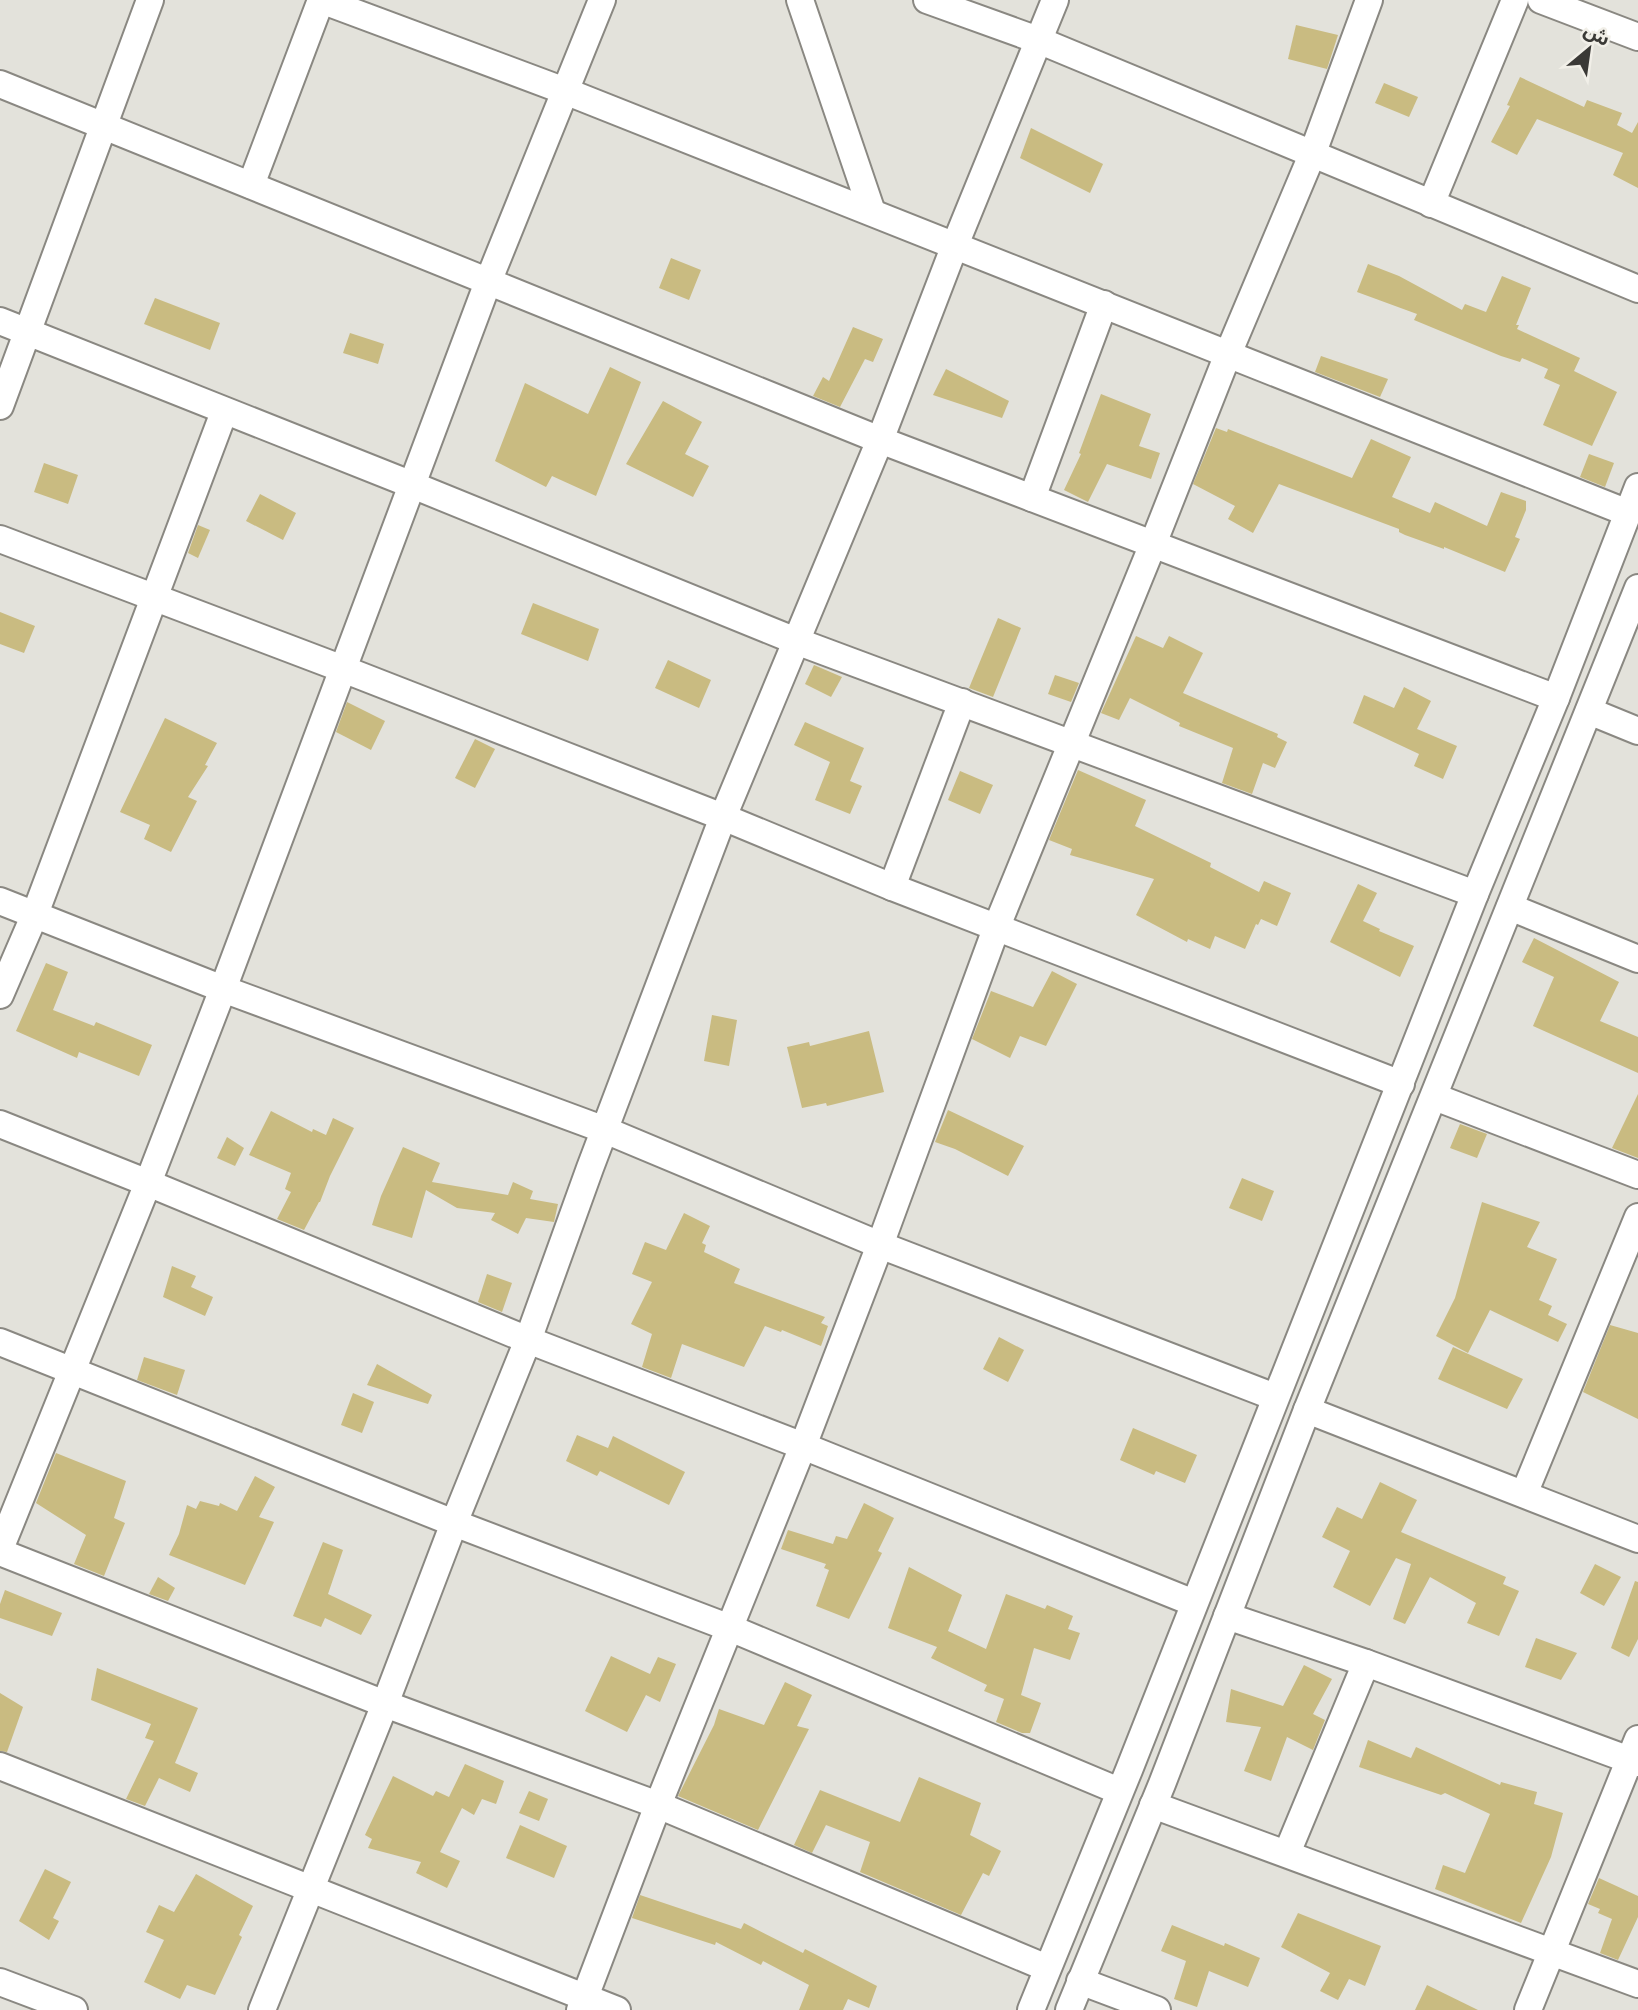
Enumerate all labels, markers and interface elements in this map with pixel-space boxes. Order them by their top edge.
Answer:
north arrow [1554,14,1624,84]
text: ش [1581,18,1614,50]

